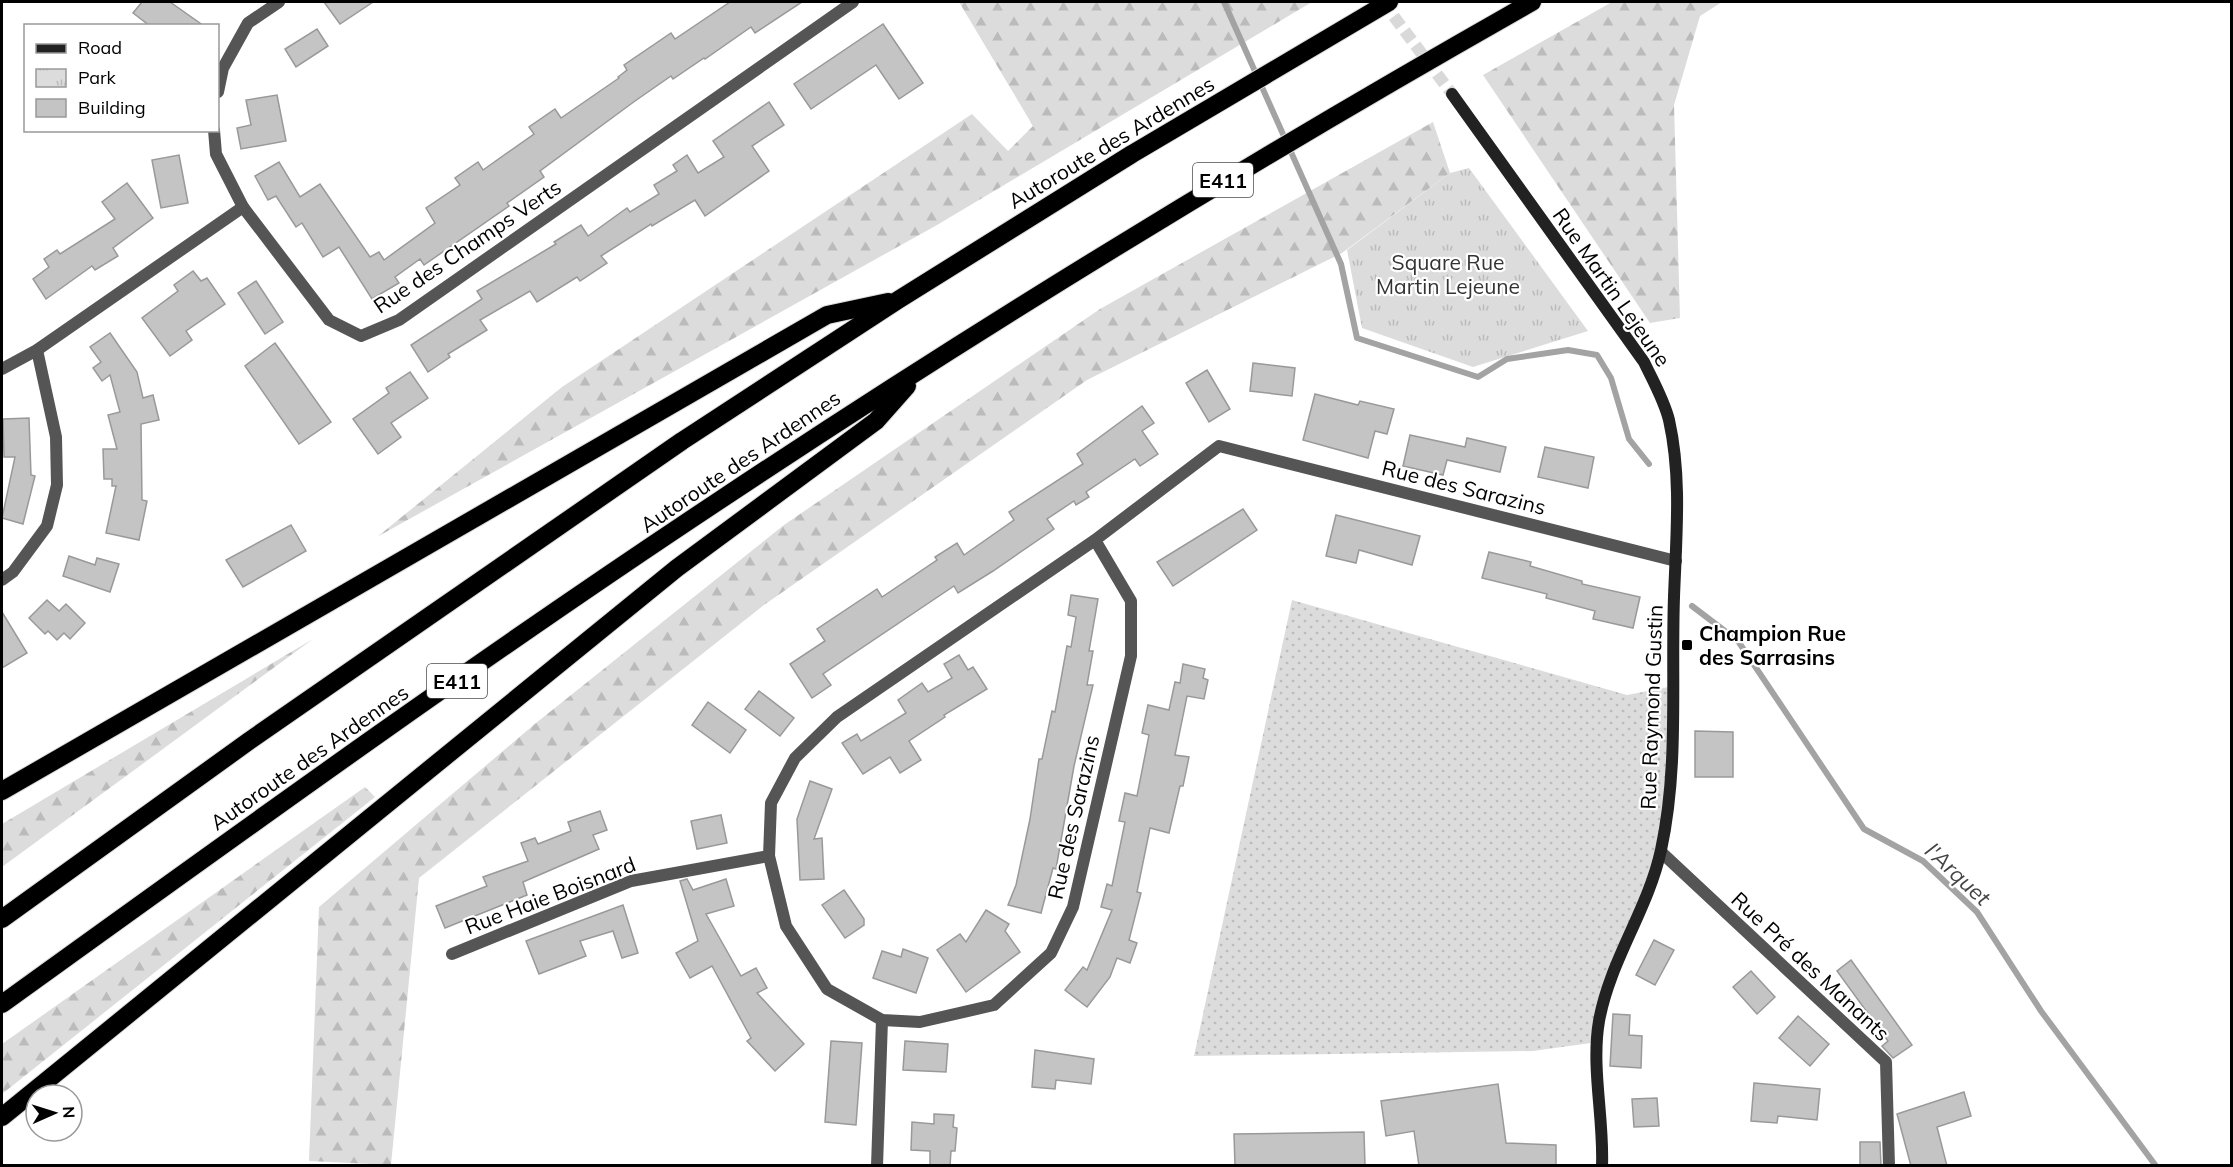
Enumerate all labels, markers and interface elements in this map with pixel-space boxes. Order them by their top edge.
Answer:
legend [24,24,219,132]
text: Road [78,36,122,59]
text: Park [78,66,117,89]
street label: Autoroute des Ardennes [1003,70,1219,214]
text: Building [78,96,146,119]
road number: E411 [1193,163,1253,197]
street label: Rue des Champs Verts [368,174,566,318]
street label: Rue Martin Lejeune [1548,203,1676,371]
park label: Square Rue Martin Lejeune [1376,249,1520,299]
street label: Autoroute des Ardennes [635,384,845,538]
street label: Rue des Sarazins [1379,454,1549,520]
street label: Rue Raymond Gustin [1634,604,1668,810]
place label: Champion Rue des Sarrasins [1699,620,1846,670]
marker: Champion Rue des Sarrasins [1680,638,1694,652]
road number: E411 [427,664,487,698]
street label: Autoroute des Ardennes [205,679,413,835]
street label: Rue des Sarazins [1041,732,1105,902]
water label: l'Arquet [1919,837,1998,912]
street label: Rue Haie Boisnard [461,850,639,940]
street label: Rue Pré des Manants [1726,886,1896,1046]
north arrow [24,1083,84,1143]
text: N [59,1106,79,1119]

